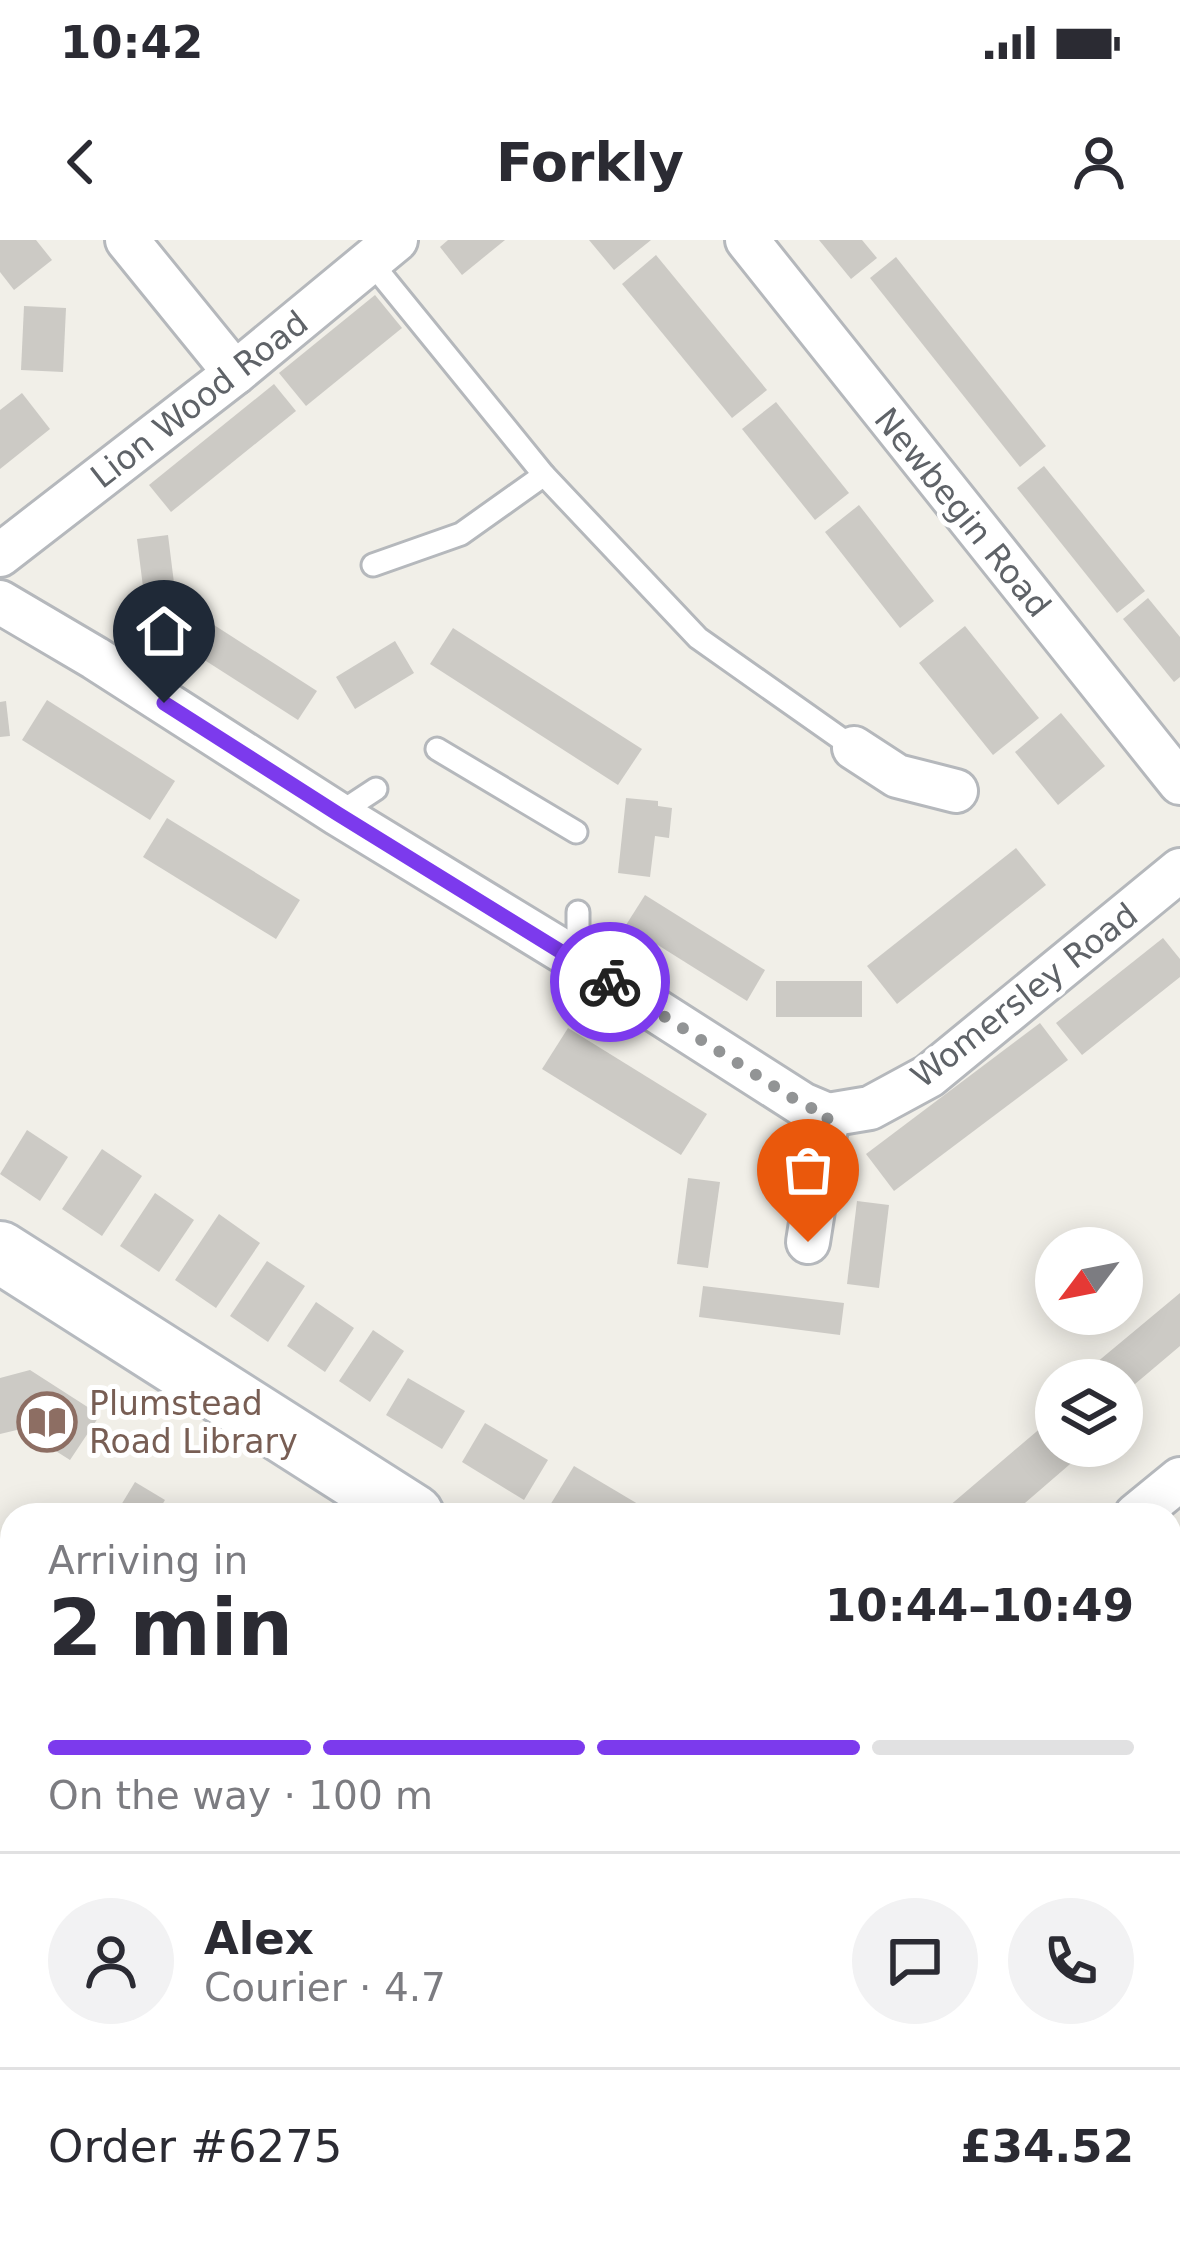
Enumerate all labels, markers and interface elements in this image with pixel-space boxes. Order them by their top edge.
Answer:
text: 10:42 [60,16,203,69]
icon: back [48,129,114,195]
icon: person [1066,129,1132,195]
text: Forkly [496,131,684,194]
street label: Lion Wood Road [83,303,316,496]
street label: Newbegin Road [866,400,1059,625]
pin [113,580,215,703]
icon: home [131,598,197,664]
street label: Womersley Road [903,895,1145,1096]
courier [550,922,670,1042]
icon: bike [577,949,643,1015]
pin [757,1119,859,1242]
icon: bag [775,1137,841,1203]
north arrow [1035,1227,1143,1335]
map controls [1035,1227,1143,1467]
button: layers [1035,1359,1143,1467]
place label: Plumstead Road Library [89,1384,298,1461]
library icon: Plumstead Road Library [16,1391,78,1453]
text: Arriving in [48,1538,248,1583]
text: 10:44–10:49 [825,1579,1134,1632]
text: 2 min [48,1583,293,1673]
text: On the way · 100 m [48,1773,433,1818]
button: person [48,1898,174,2024]
button: chat [852,1898,978,2024]
button: phone [1008,1898,1134,2024]
text: Alex [204,1912,314,1965]
text: Courier · 4.7 [204,1965,446,2010]
text: Order #6275 [48,2120,342,2173]
text: £34.52 [960,2120,1134,2173]

